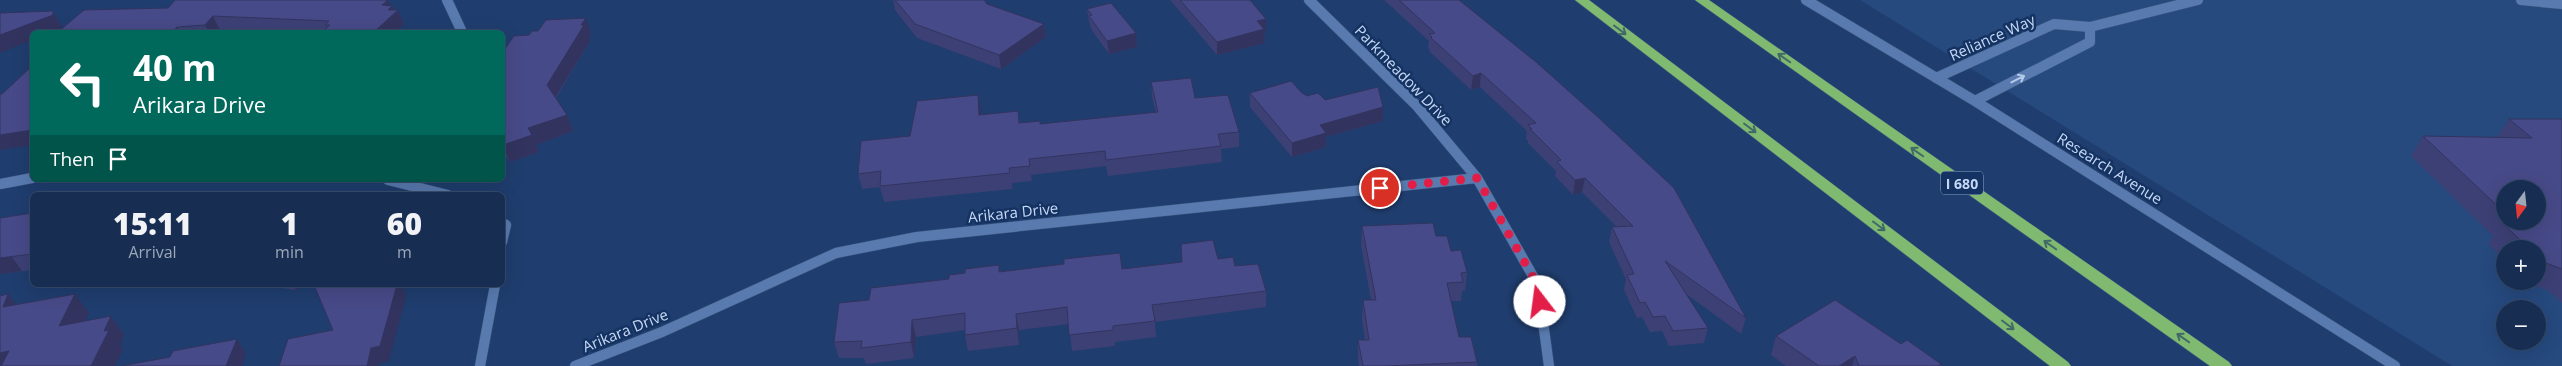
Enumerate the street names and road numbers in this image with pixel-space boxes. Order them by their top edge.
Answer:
street label: Reliance Way [1946,9,2039,65]
street label: Parkmeadow Drive [1351,20,1457,130]
street label: Research Avenue [2054,128,2166,208]
road number: I 680 [1941,172,1983,194]
street label: Arikara Drive [967,197,1059,227]
street label: Arikara Drive [579,304,671,356]

